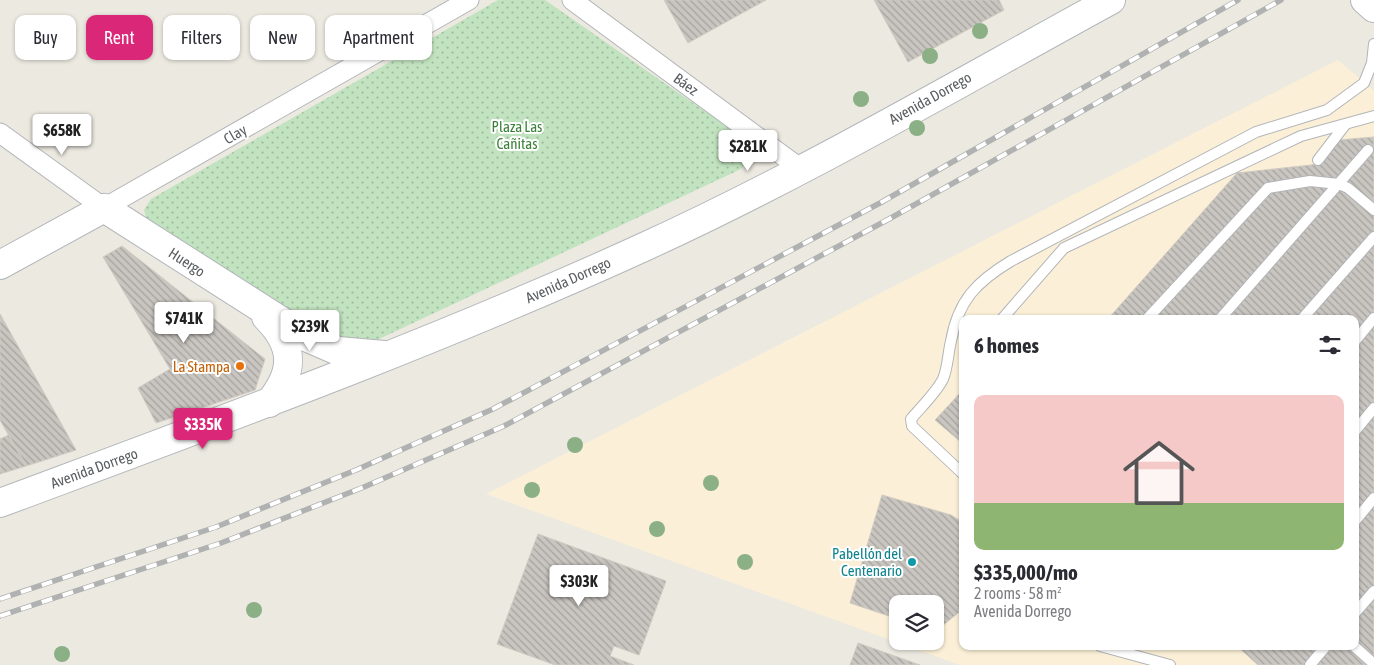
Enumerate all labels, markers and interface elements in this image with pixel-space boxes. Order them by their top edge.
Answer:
chip: Buy [15,15,76,60]
chip: Rent [86,15,153,60]
chip: Filters [163,15,240,60]
chip: New [250,15,315,60]
chip: Apartment [325,15,432,60]
street label: Avenida Dorrego [886,68,974,128]
street label: Báez [670,69,702,99]
pin: $658K [27,114,97,156]
park label: Plaza Las Cañitas [492,118,542,152]
text: $658K [43,121,81,139]
street label: Clay [220,121,250,147]
pin: $281K [713,130,783,172]
text: $281K [729,137,767,155]
street label: Huergo [166,244,208,280]
street label: Avenida Dorrego [523,254,613,306]
pin: $741K [149,302,219,344]
text: $741K [165,309,203,327]
pin: $239K [275,310,345,352]
text: $239K [291,317,329,335]
icon: filters [1316,331,1344,359]
text: 6 homes [974,333,1039,357]
place label: La Stampa [173,358,230,375]
marker: La Stampa [234,360,246,372]
pin: $335K [168,408,238,450]
text: $335K [184,415,222,433]
icon: home [1114,428,1204,518]
street label: Avenida Dorrego [48,444,140,492]
place label: Pabellón del Centenario [832,545,902,579]
marker: Pabellón del Centenario [906,556,918,568]
text: $335,000/mo [974,560,1078,584]
pin: $303K [544,564,614,607]
text: $303K [560,572,598,590]
text: 2 rooms · 58 m² [974,584,1062,602]
map controls [889,595,944,650]
button: layers [889,595,944,650]
text: Avenida Dorrego [974,602,1071,620]

